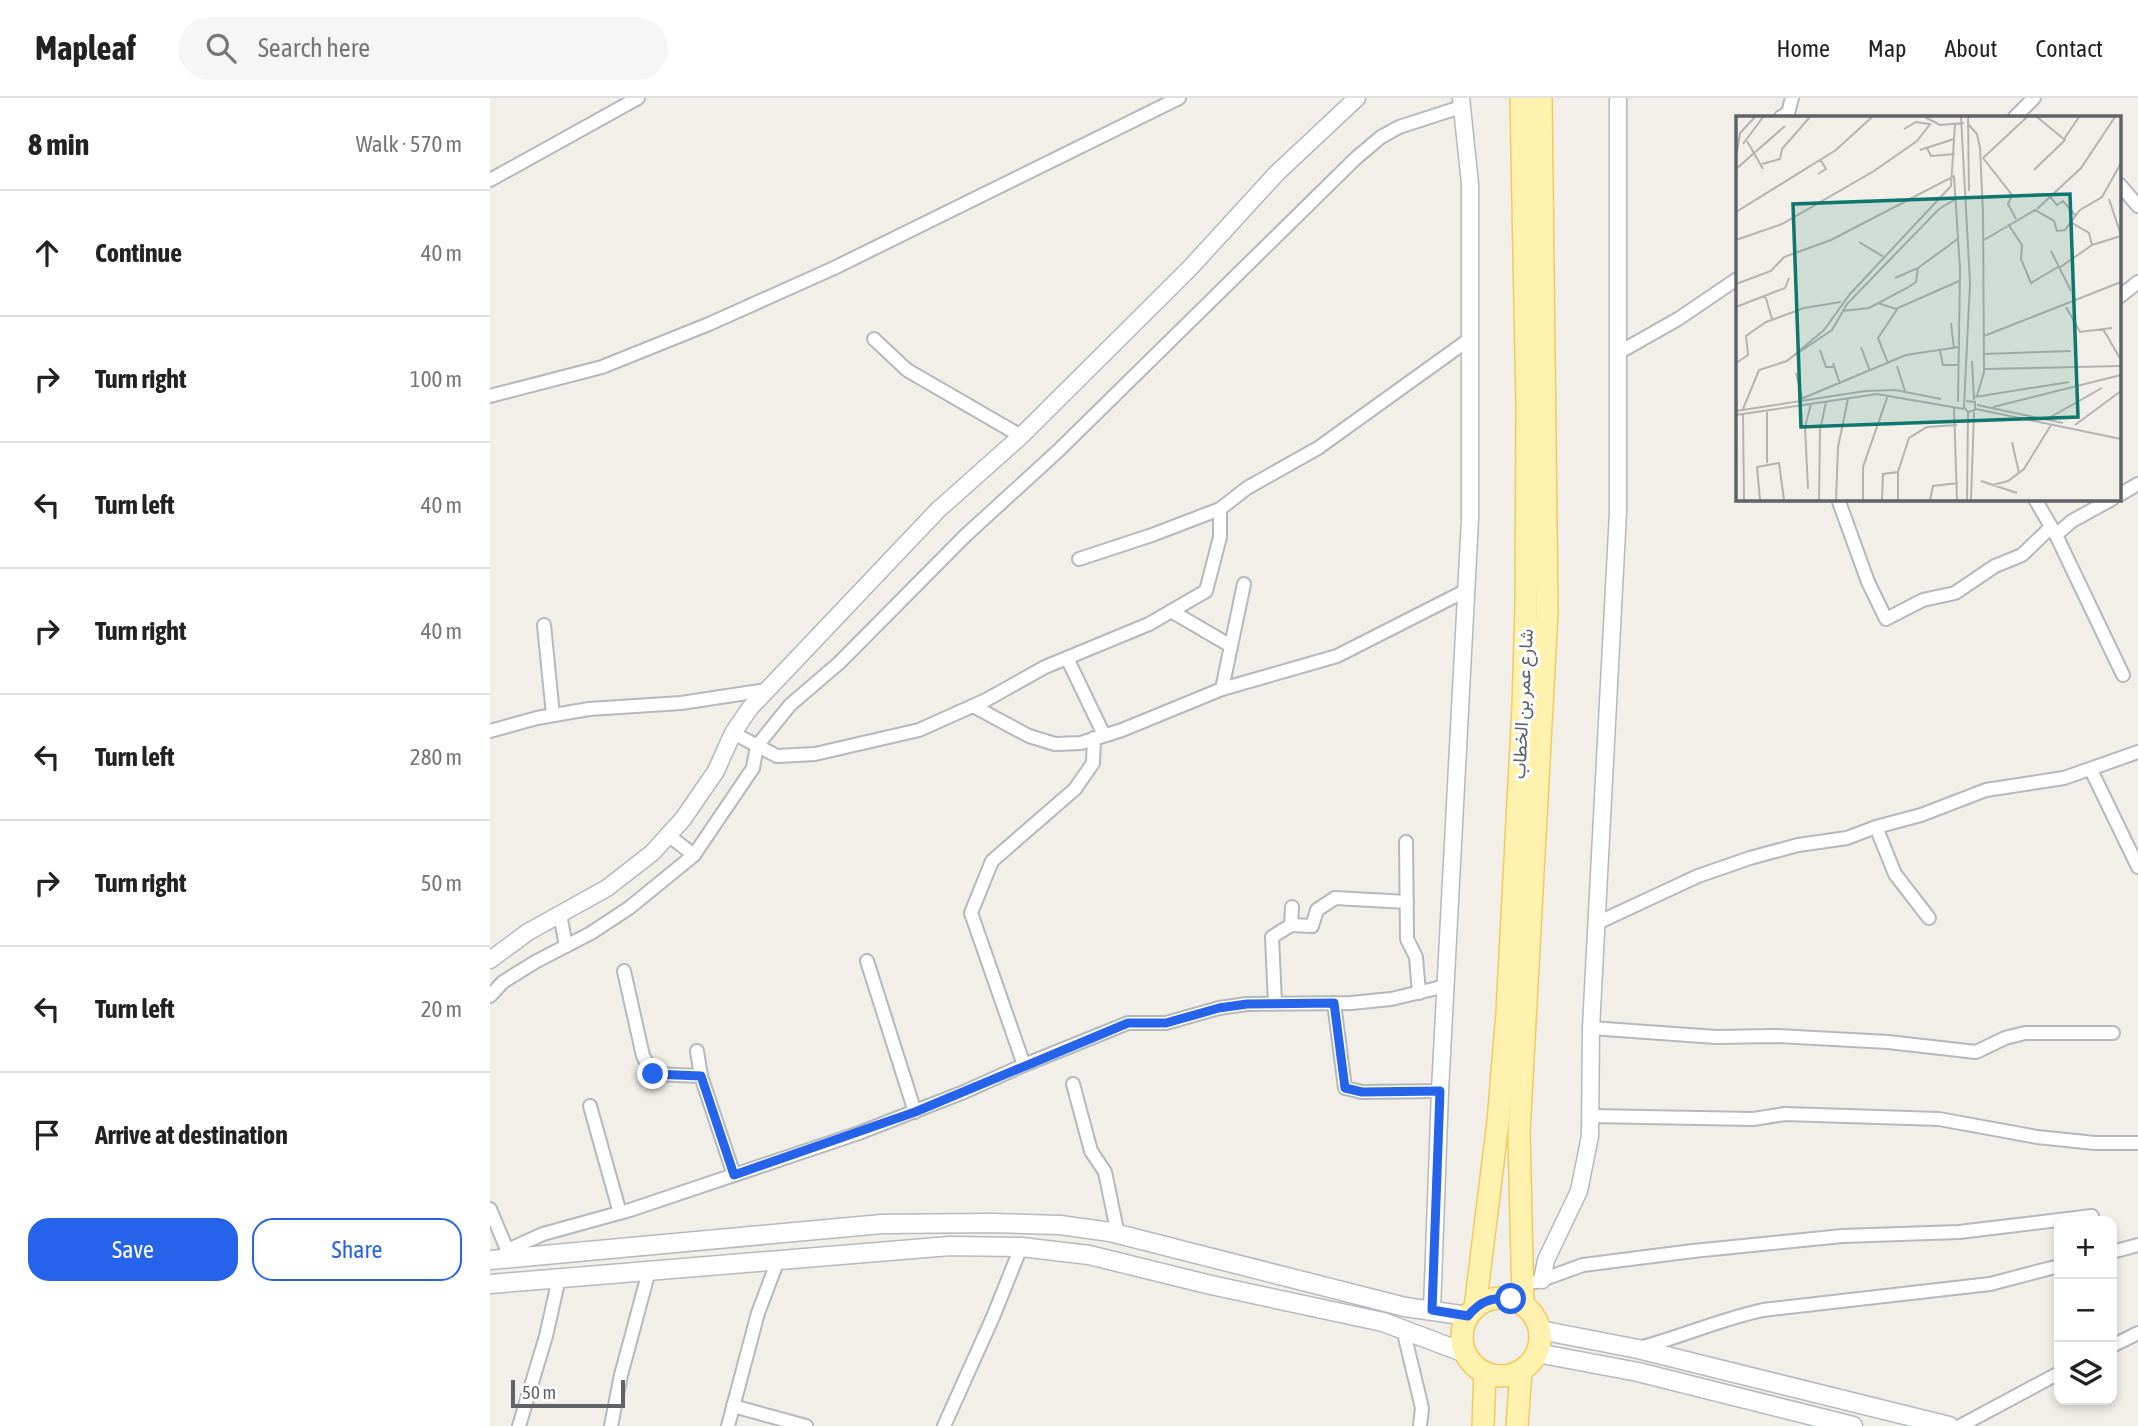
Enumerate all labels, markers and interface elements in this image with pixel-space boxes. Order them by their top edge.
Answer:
search box [178,17,668,80]
text: Mapleaf [35,29,136,67]
icon: search [202,29,240,67]
text: Search here [258,33,370,63]
text: Home [1776,35,1830,62]
text: Map [1868,35,1906,62]
text: About [1944,35,1997,62]
text: Contact [2035,35,2103,62]
inset map [1736,116,2120,500]
text: 8 min [28,127,89,161]
text: Walk · 570 m [356,131,462,157]
icon: ahead [28,234,66,272]
text: Continue [95,238,182,268]
text: 40 m [421,240,462,266]
icon: right [28,360,66,398]
text: Turn right [95,364,186,394]
text: 100 m [410,366,462,392]
icon: left [28,486,66,524]
text: Turn left [95,490,175,520]
text: 40 m [421,492,462,518]
icon: right [28,612,66,650]
text: Turn right [95,616,186,646]
text: 40 m [421,618,462,644]
street label: شارع عمر بن الخطاب [1507,628,1539,780]
icon: left [28,738,66,776]
text: Turn left [95,742,175,772]
text: 280 m [410,744,462,770]
icon: right [28,864,66,902]
text: Turn right [95,868,186,898]
text: 50 m [421,870,462,896]
icon: left [28,990,66,1028]
text: Turn left [95,994,175,1024]
text: 20 m [421,996,462,1022]
route end [637,1058,668,1089]
icon: arrive [28,1116,66,1154]
text: Arrive at destination [95,1120,288,1150]
map controls [2054,1216,2117,1405]
button: + [2054,1216,2117,1279]
button: Save [28,1218,238,1281]
button: Share [252,1218,462,1281]
button: − [2054,1279,2117,1342]
route start [1495,1283,1526,1314]
button: layers [2054,1342,2117,1405]
scale bar [511,1377,625,1409]
text: 50 m [522,1381,556,1403]

